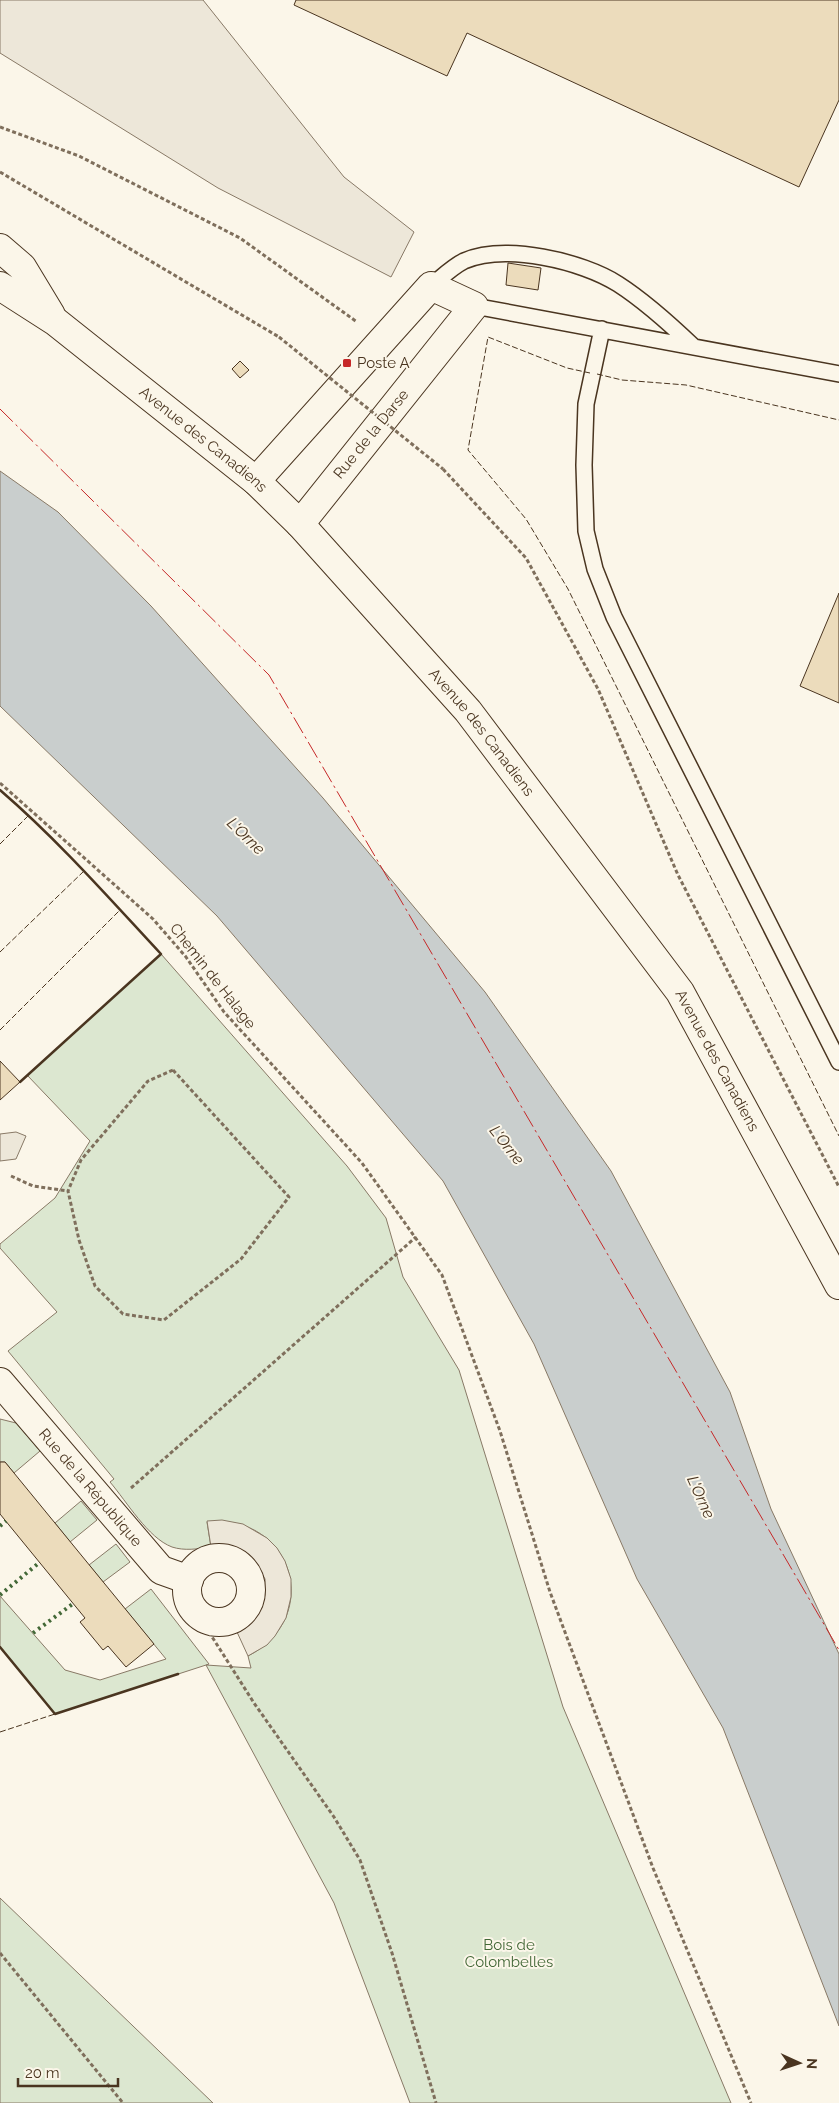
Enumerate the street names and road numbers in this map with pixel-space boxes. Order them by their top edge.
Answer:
street label: Avenue des Canadiens [136,383,271,496]
street label: Rue de la Darse [330,386,413,482]
street label: Avenue des Canadiens [425,665,538,800]
street label: Chemin de Halage [166,920,260,1032]
street label: Avenue des Canadiens [671,987,763,1135]
street label: Rue de la République [35,1425,146,1550]

